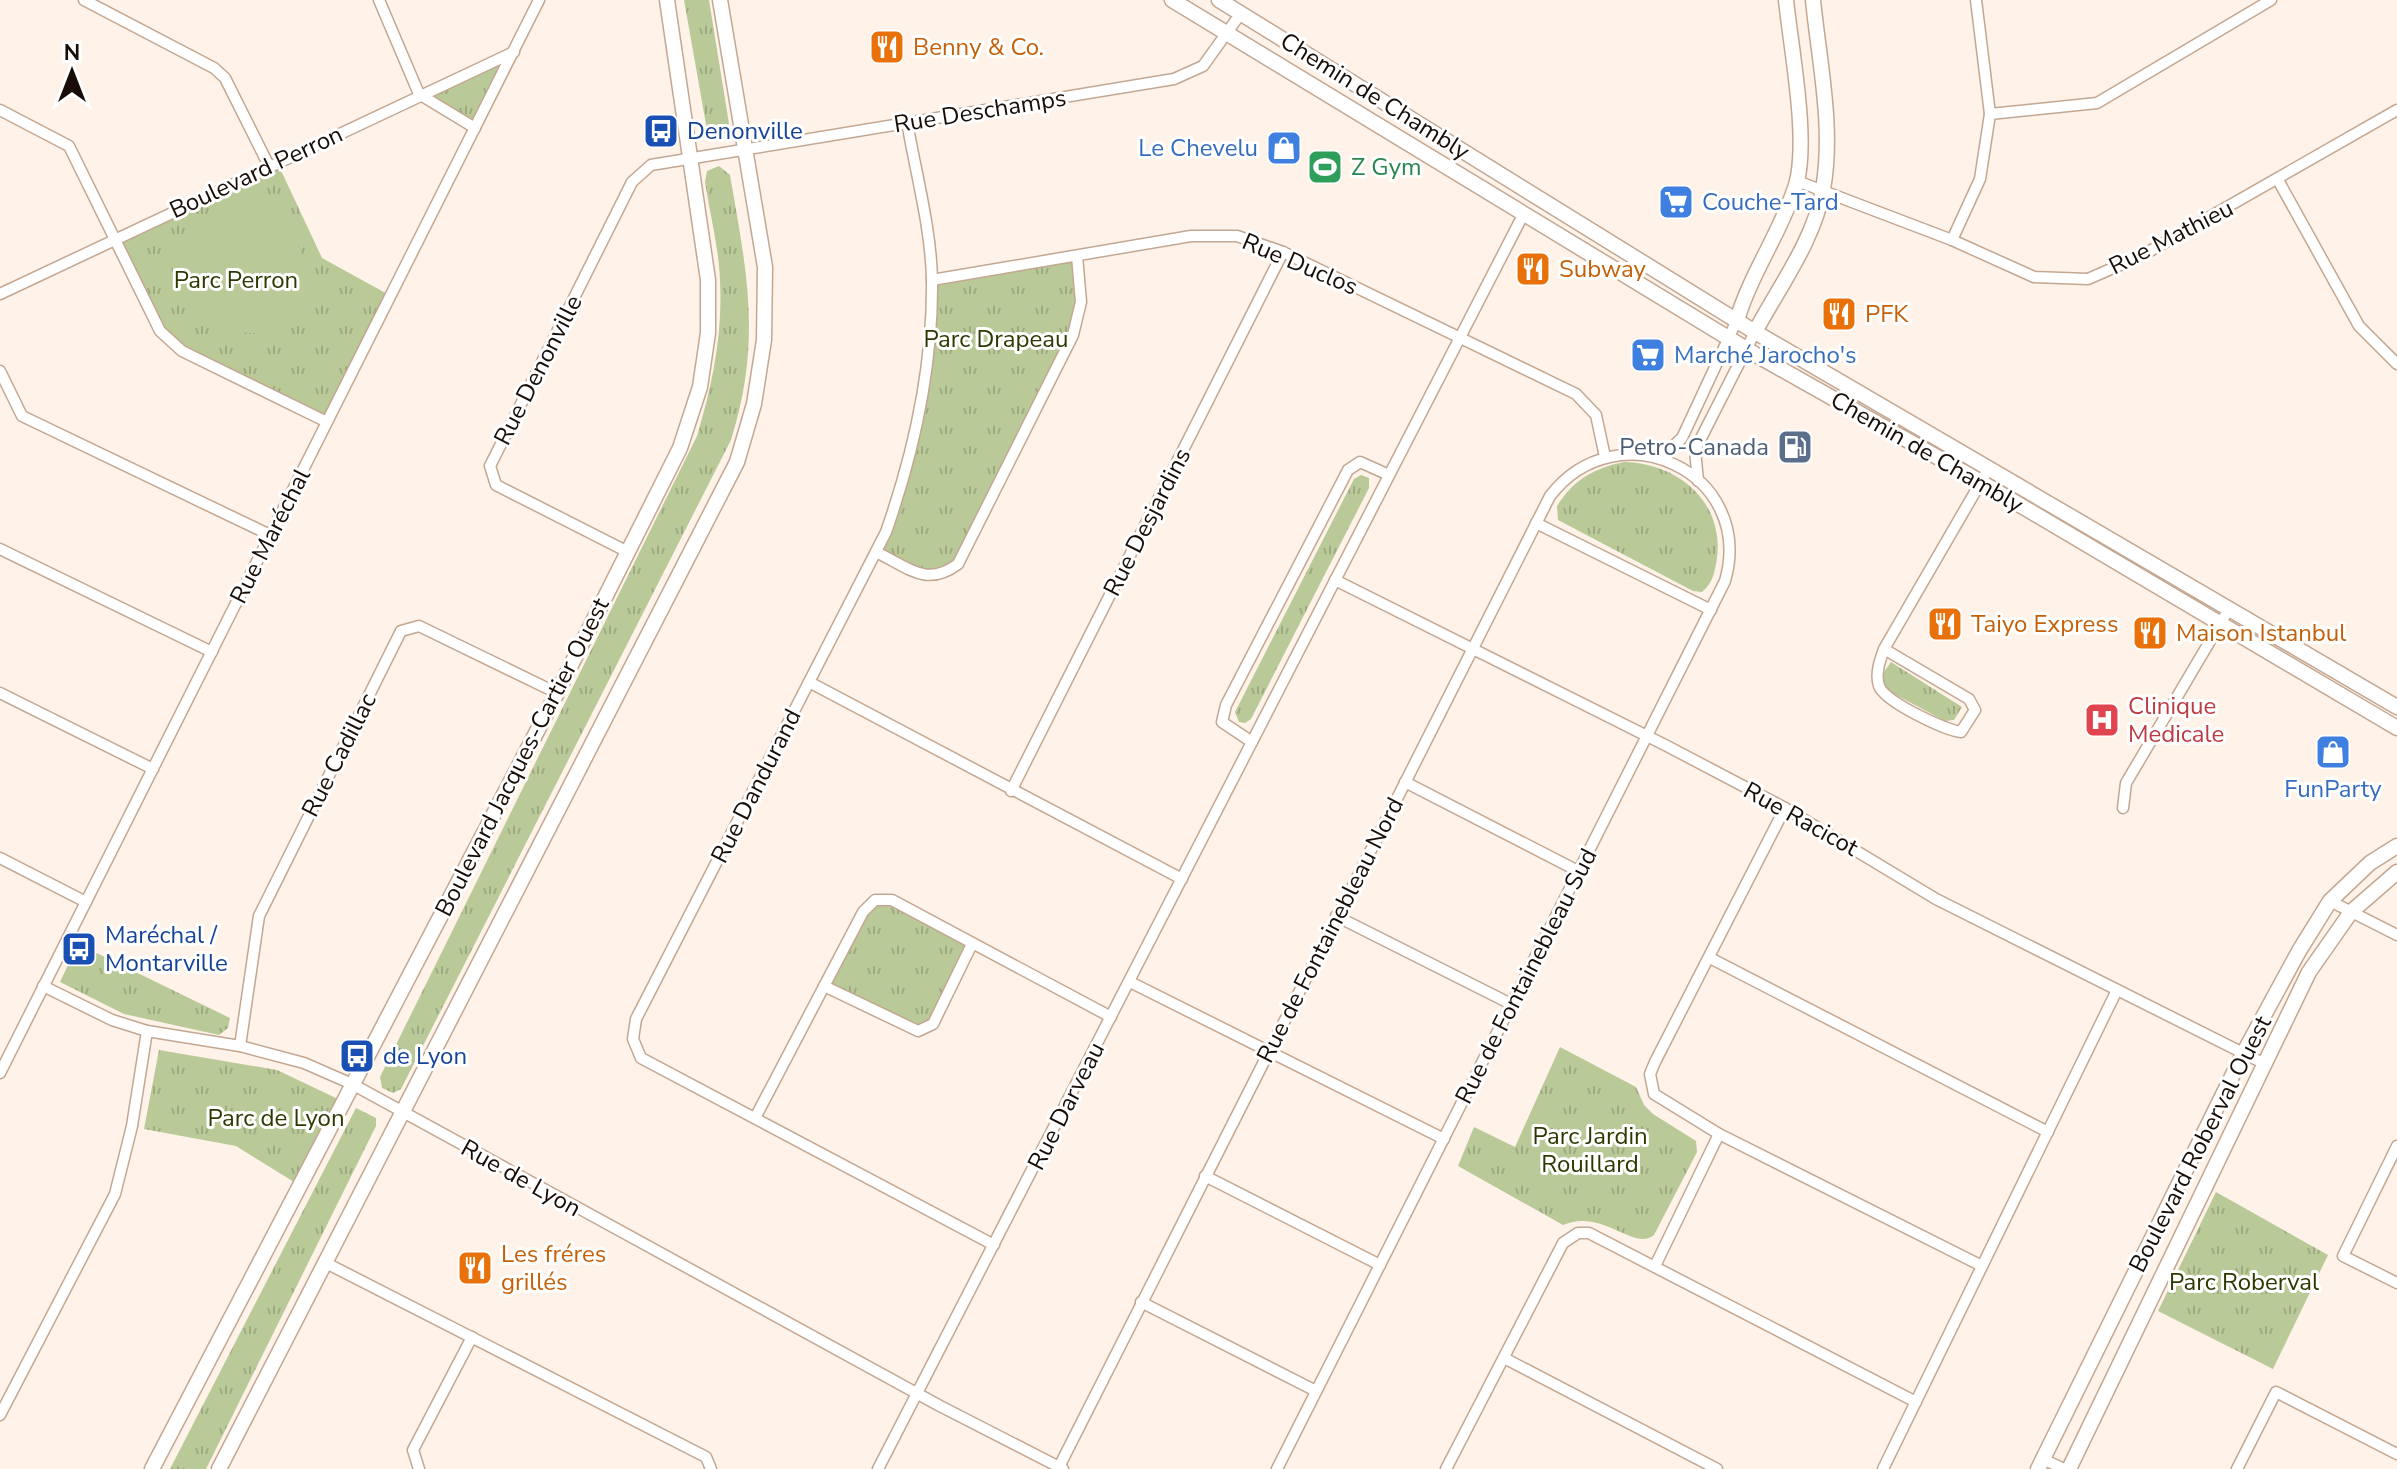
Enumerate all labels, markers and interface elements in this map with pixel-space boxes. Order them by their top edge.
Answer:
street label: Chemin de Chambly [1274,25,1476,168]
restaurant icon: Benny & Co. [868,28,906,66]
place label: Benny & Co. [913,31,1044,63]
north arrow [32,32,112,112]
text: N [64,38,80,68]
street label: Rue Deschamps [892,82,1068,140]
bus stop icon: Denonville [642,112,680,150]
place label: Denonville [687,115,803,147]
street label: Boulevard Perron [164,118,348,226]
shop icon: Le Chevelu [1265,129,1303,167]
place label: Le Chevelu [1138,132,1258,164]
sports icon: Z Gym [1306,148,1344,186]
place label: Z Gym [1351,151,1422,183]
supermarket icon: Couche-Tard [1657,183,1695,221]
place label: Couche-Tard [1702,186,1839,218]
street label: Rue Mathieu [2103,192,2239,282]
street label: Rue Duclos [1237,225,1363,303]
restaurant icon: Subway [1514,250,1552,288]
place label: Subway [1559,253,1647,285]
park label: Parc Perron [174,264,298,296]
street label: Rue Denonville [486,290,590,450]
restaurant icon: PFK [1820,295,1858,333]
place label: PFK [1865,298,1909,330]
park label: Parc Drapeau [924,323,1069,355]
supermarket icon: Marché Jarocho's [1629,336,1667,374]
place label: Marché Jarocho's [1674,339,1857,371]
street label: Chemin de Chambly [1825,384,2030,521]
fuel station icon: Petro-Canada [1776,428,1814,466]
place label: Petro-Canada [1619,431,1769,463]
street label: Rue Desjardins [1096,443,1198,601]
street label: Rue Maréchal [222,463,318,609]
street label: Boulevard Jacques-Cartier Ouest [428,592,617,922]
restaurant icon: Taiyo Express [1926,605,1964,643]
place label: Taiyo Express [1971,608,2118,640]
restaurant icon: Maison Istanbul [2131,614,2169,652]
place label: Maison Istanbul [2176,617,2346,649]
street label: Rue Cadillac [294,688,384,822]
place label: Clinique Medicale [2128,690,2224,750]
hospital icon: Clinique Medicale [2083,701,2121,739]
street label: Rue Dandurand [703,703,809,869]
shop icon: FunParty [2314,733,2352,771]
place label: FunParty [2284,773,2382,805]
street label: Rue Racicot [1738,774,1865,864]
street label: Rue de Fontainebleau Nord [1249,792,1411,1068]
street label: Rue de Fontainebleau Sud [1448,843,1604,1109]
place label: Maréchal / Montarville [105,919,228,979]
bus stop icon: Maréchal / Montarville [60,930,98,968]
street label: Boulevard Roberval Ouest [2121,1010,2279,1278]
bus stop icon: de Lyon [338,1037,376,1075]
street label: Rue Darveau [1020,1037,1112,1175]
place label: de Lyon [383,1040,467,1072]
park label: Parc de Lyon [207,1102,345,1134]
park label: Parc Jardin Rouillard [1532,1120,1648,1180]
street label: Rue de Lyon [455,1132,587,1224]
place label: Les fréres grillés [501,1238,606,1298]
restaurant icon: Les fréres grillés [456,1249,494,1287]
park label: Parc Roberval [2169,1266,2319,1298]

